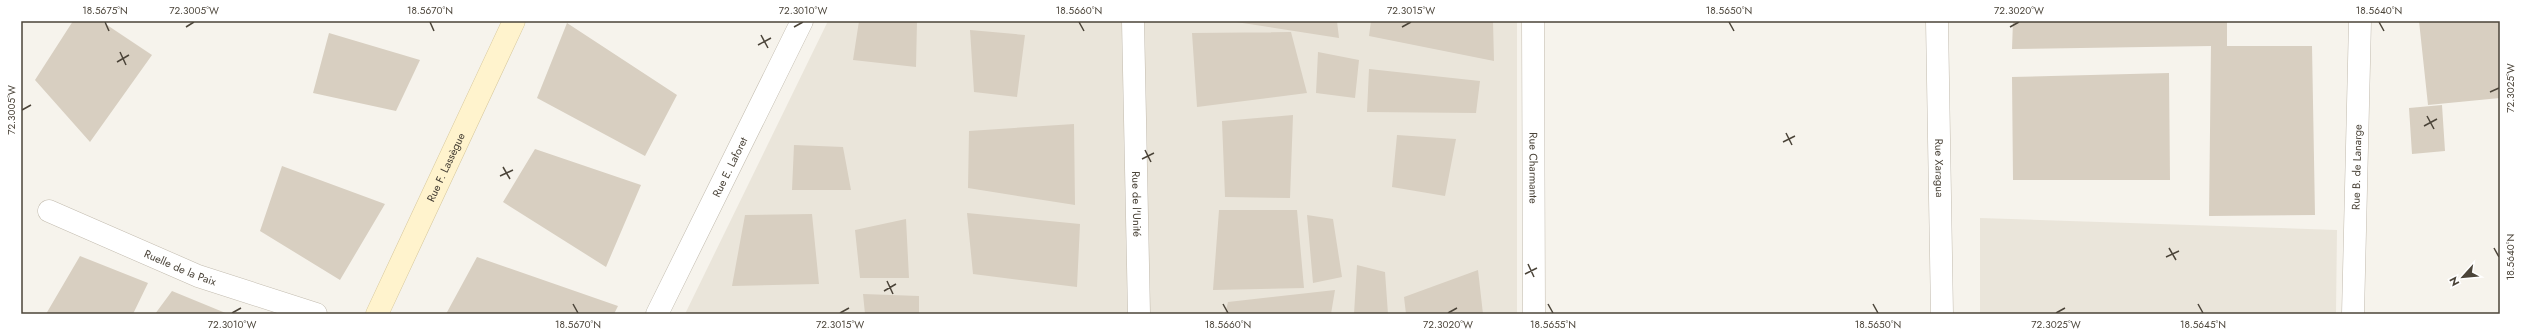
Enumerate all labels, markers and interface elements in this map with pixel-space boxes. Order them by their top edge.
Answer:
text: 18.5675°N [82,3,128,18]
text: 72.3005°W [169,3,219,18]
text: 18.5670°N [407,3,453,18]
text: 72.3010°W [779,3,827,18]
text: 18.5660°N [1056,3,1102,18]
text: 72.3015°W [1387,3,1435,18]
text: 18.5650°N [1706,3,1752,18]
text: 72.3020°W [1994,3,2044,18]
text: 18.5640°N [2356,3,2402,18]
text: 72.3025°W [2503,63,2518,113]
text: 72.3005°W [4,85,19,135]
street label: Rue B. de Lanarge [2347,124,2366,210]
street label: Rue F. Lassègue [423,130,469,205]
street label: Rue Charmante [1525,132,1542,204]
street label: Rue E. Laforet [708,134,751,200]
street label: Rue Xaragua [1931,138,1948,198]
street label: Rue de l'Unité [1128,171,1145,237]
text: 18.5640°N [2503,234,2518,280]
street label: Ruelle de la Paix [142,246,219,289]
north arrow [2443,257,2483,297]
text: N [2445,274,2463,289]
text: 72.3010°W [208,317,256,332]
text: 18.5670°N [555,317,601,332]
text: 72.3015°W [816,317,864,332]
text: 18.5660°N [1205,317,1251,332]
text: 72.3020°W [1423,317,1473,332]
text: 18.5655°N [1530,317,1576,332]
text: 18.5650°N [1855,317,1901,332]
text: 72.3025°W [2031,317,2081,332]
text: 18.5645°N [2180,317,2226,332]

